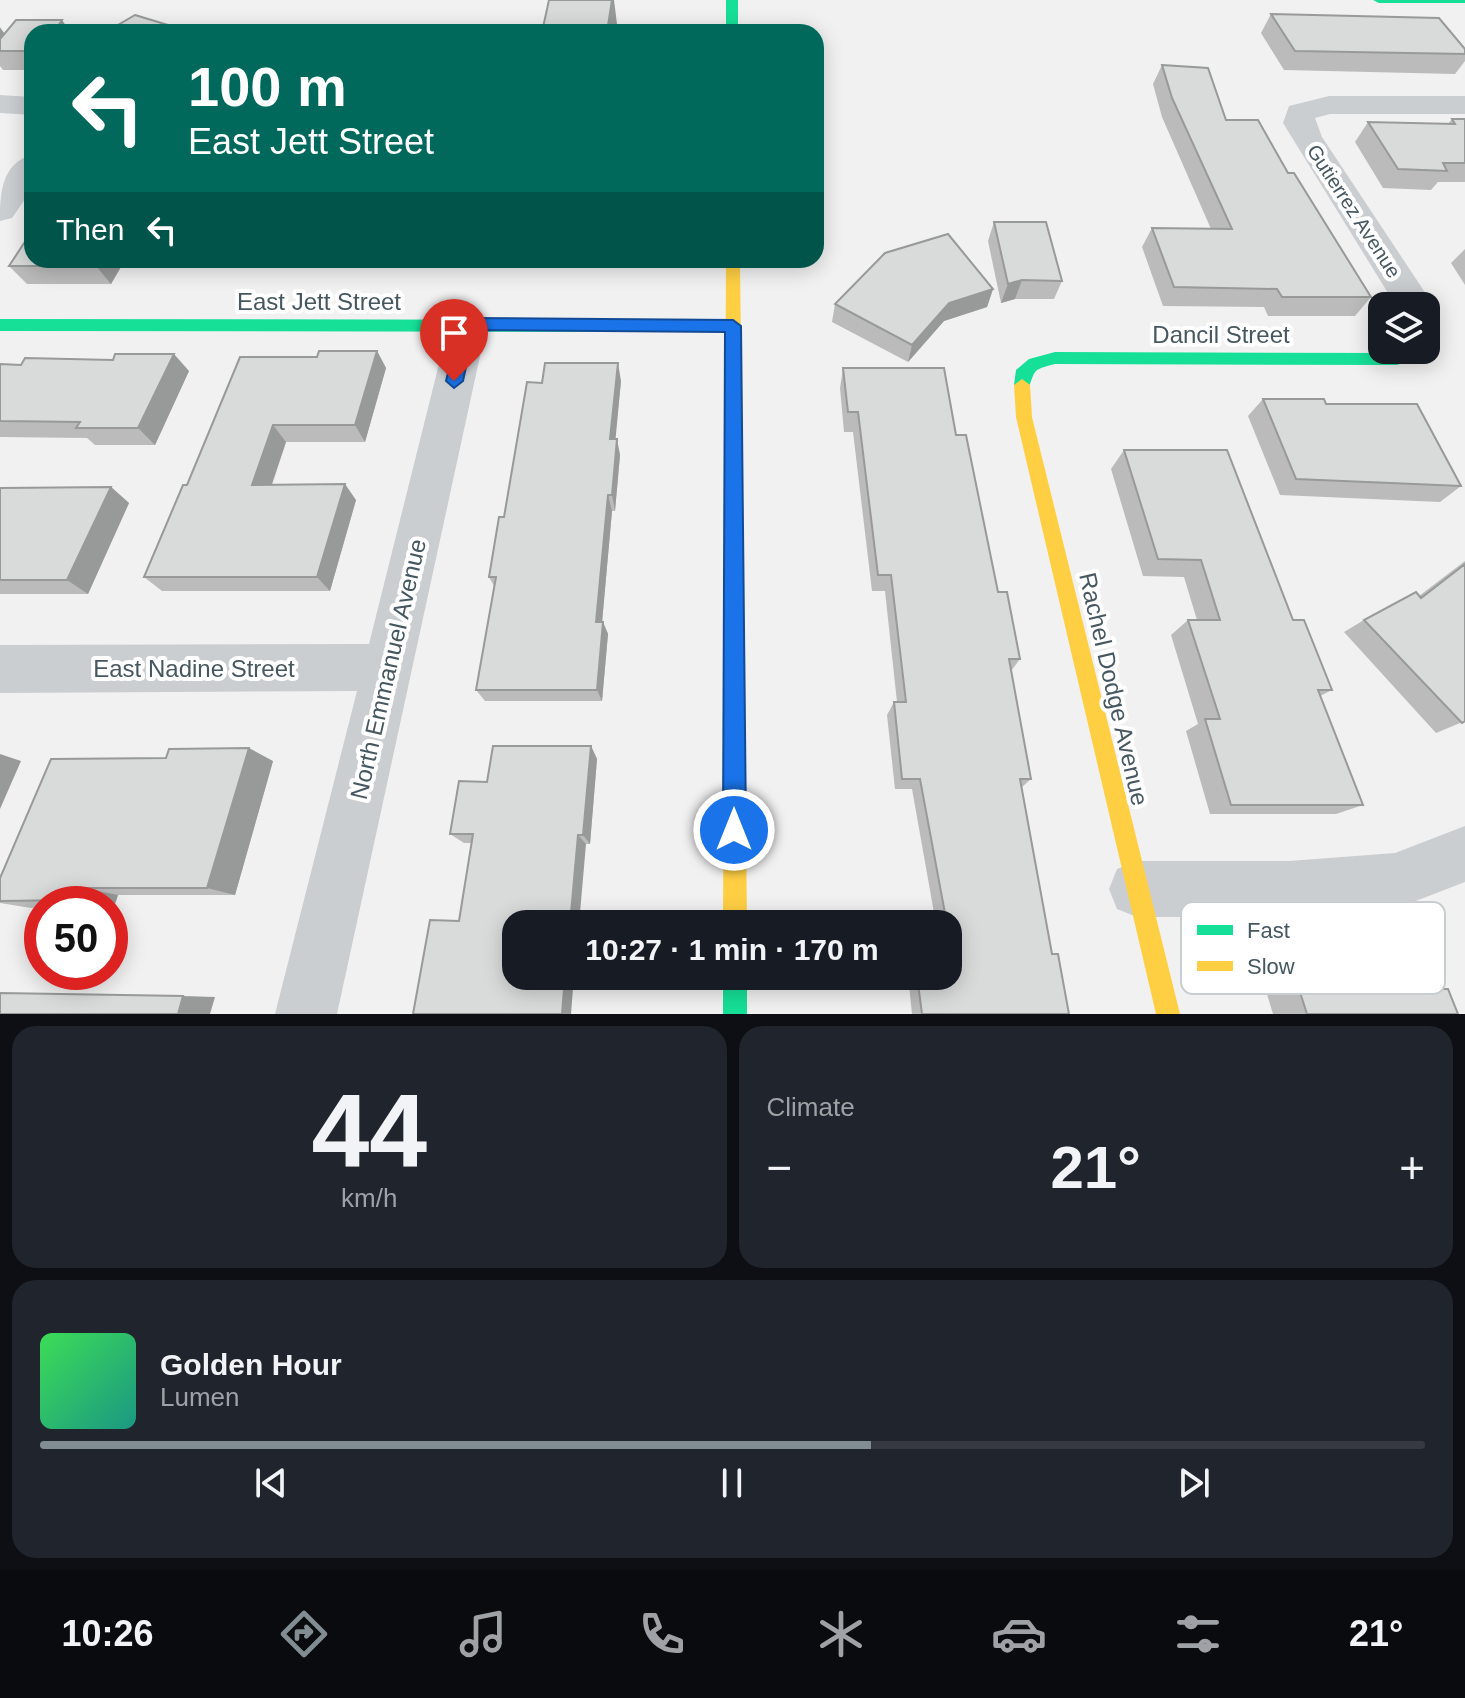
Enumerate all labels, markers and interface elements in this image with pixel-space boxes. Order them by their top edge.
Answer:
text: 100 m [188,55,347,118]
icon: left [56,56,160,160]
text: East Jett Street [188,121,434,162]
street label: Gutierrez Avenue [1303,140,1405,282]
icon: left [140,208,184,252]
text: Then [56,213,124,246]
street label: East Jett Street [237,288,401,315]
map controls [1368,292,1440,364]
button: layers [1368,292,1440,364]
pin [420,299,488,381]
icon: arrive [432,311,476,355]
street label: Dancil Street [1152,321,1290,348]
street label: North Emmanuel Avenue [345,536,431,802]
street label: Rachel Dodge Avenue [1074,570,1154,808]
street label: East Nadine Street [93,655,295,682]
position arrow [692,788,776,872]
speed limit sign: 50 [24,886,128,990]
legend [1181,902,1445,994]
text: Fast [1247,918,1290,943]
text: 10:27 · 1 min · 170 m [585,933,879,966]
text: Slow [1247,954,1295,979]
text: 44 [311,1073,427,1189]
text: Climate [767,1092,855,1122]
text: 21° [1050,1134,1141,1201]
text: − [767,1143,792,1192]
text: + [1399,1143,1425,1192]
text: km/h [341,1183,397,1213]
text: Golden Hour [160,1348,342,1381]
text: Lumen [160,1382,240,1412]
icon: previous [249,1461,293,1505]
icon: pause [710,1461,754,1505]
icon: next [1172,1461,1216,1505]
icon: directions [276,1606,332,1662]
icon: music [455,1606,511,1662]
icon: phone [634,1606,690,1662]
icon: climate [813,1606,869,1662]
icon: car [991,1606,1047,1662]
icon: filters [1170,1606,1226,1662]
text: 10:26 [61,1613,153,1654]
text: 21° [1349,1613,1404,1654]

